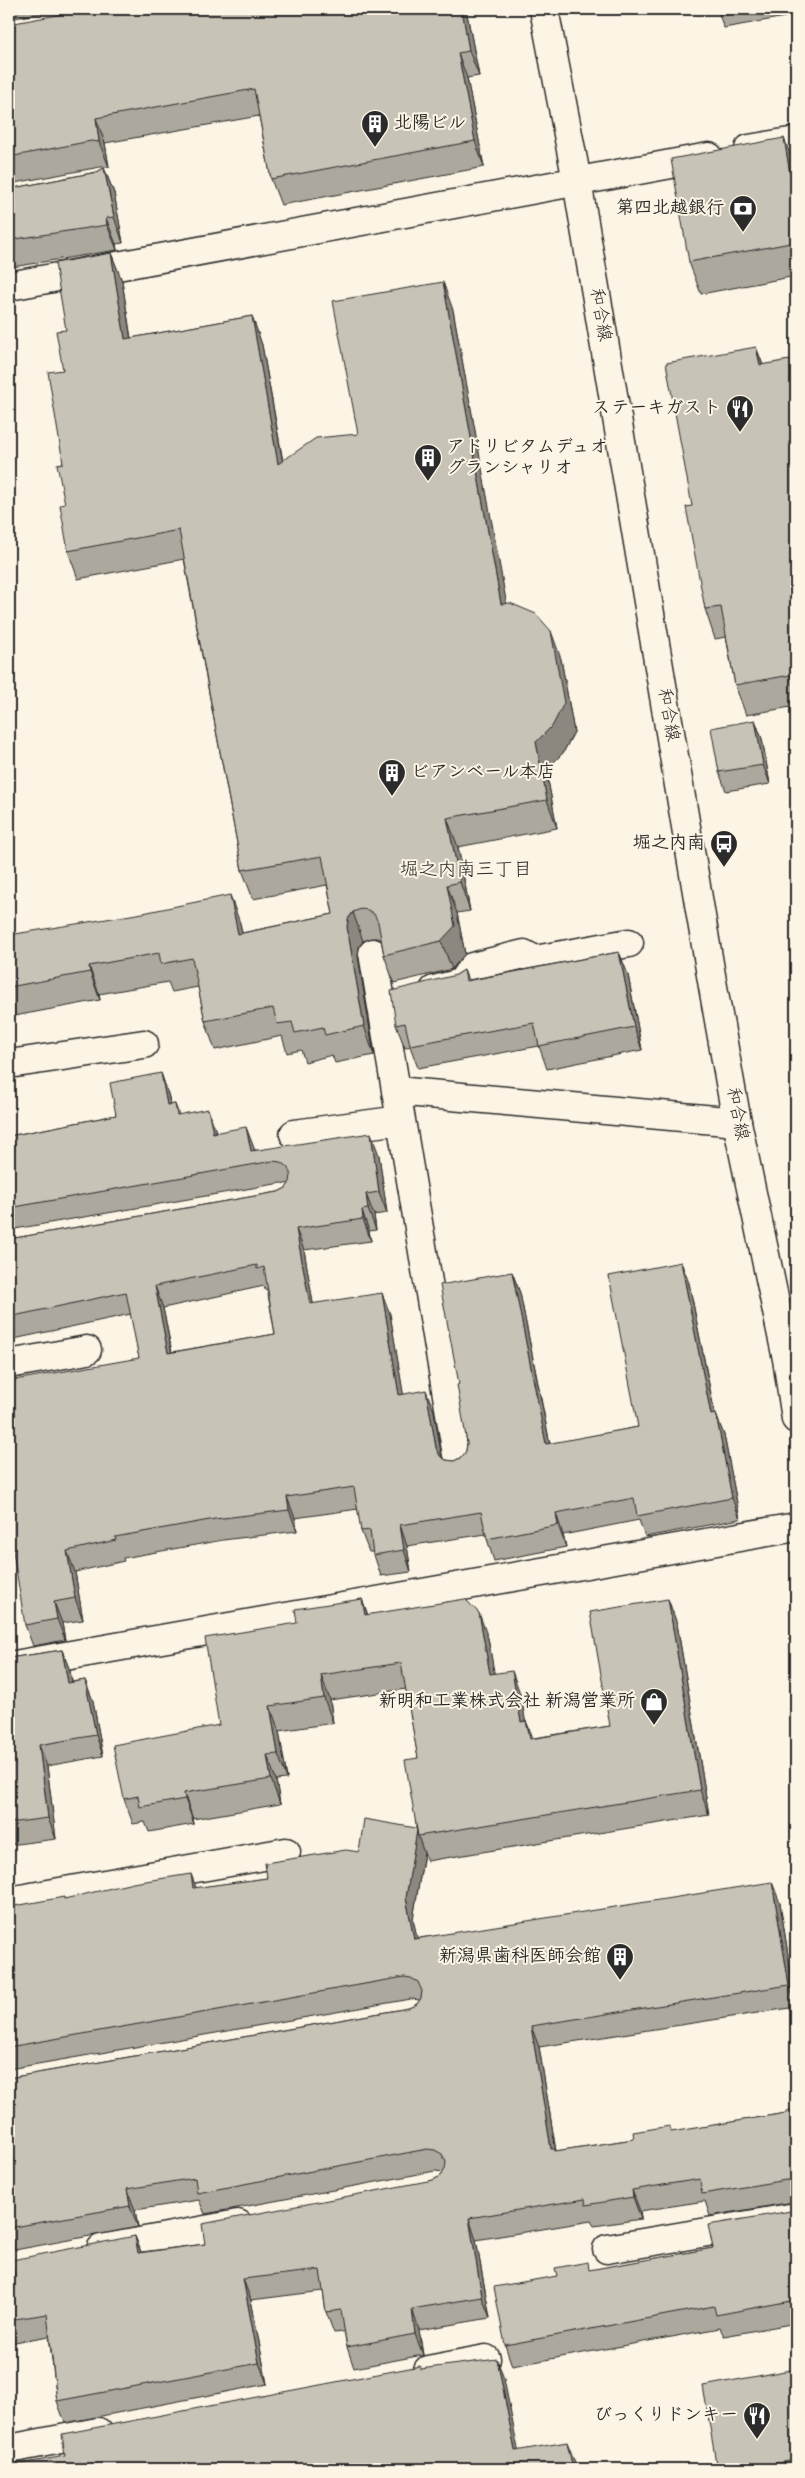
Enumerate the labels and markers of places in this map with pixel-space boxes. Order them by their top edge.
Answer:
building icon: 北陽ビル [360,109,390,148]
place label: 北陽ビル [394,113,466,135]
bank icon: 第四北越銀行 [728,194,758,233]
place label: 第四北越銀行 [616,198,724,220]
restaurant icon: ステーキガスト [725,394,755,433]
place label: ステーキガスト [592,399,721,420]
place label: アドリビタムデュオ グランシャリオ [447,438,608,480]
building icon: アドリビタムデュオ グランシャリオ [413,443,443,482]
building icon: ビアンベール本店 [377,758,407,797]
place label: ビアンベール本店 [411,762,555,784]
bus stop icon: 堀之内南 [709,829,739,868]
place label: 堀之内南 [633,833,705,855]
shop icon: 新明和工業株式会社 新潟営業所 [639,1687,669,1726]
place label: 新明和工業株式会社 新潟営業所 [379,1691,635,1713]
building icon: 新潟県歯科医師会館 [605,1942,635,1981]
place label: 新潟県歯科医師会館 [439,1946,601,1968]
restaurant icon: びっくりドンキー [742,2401,772,2440]
place label: びっくりドンキー [594,2406,738,2427]

